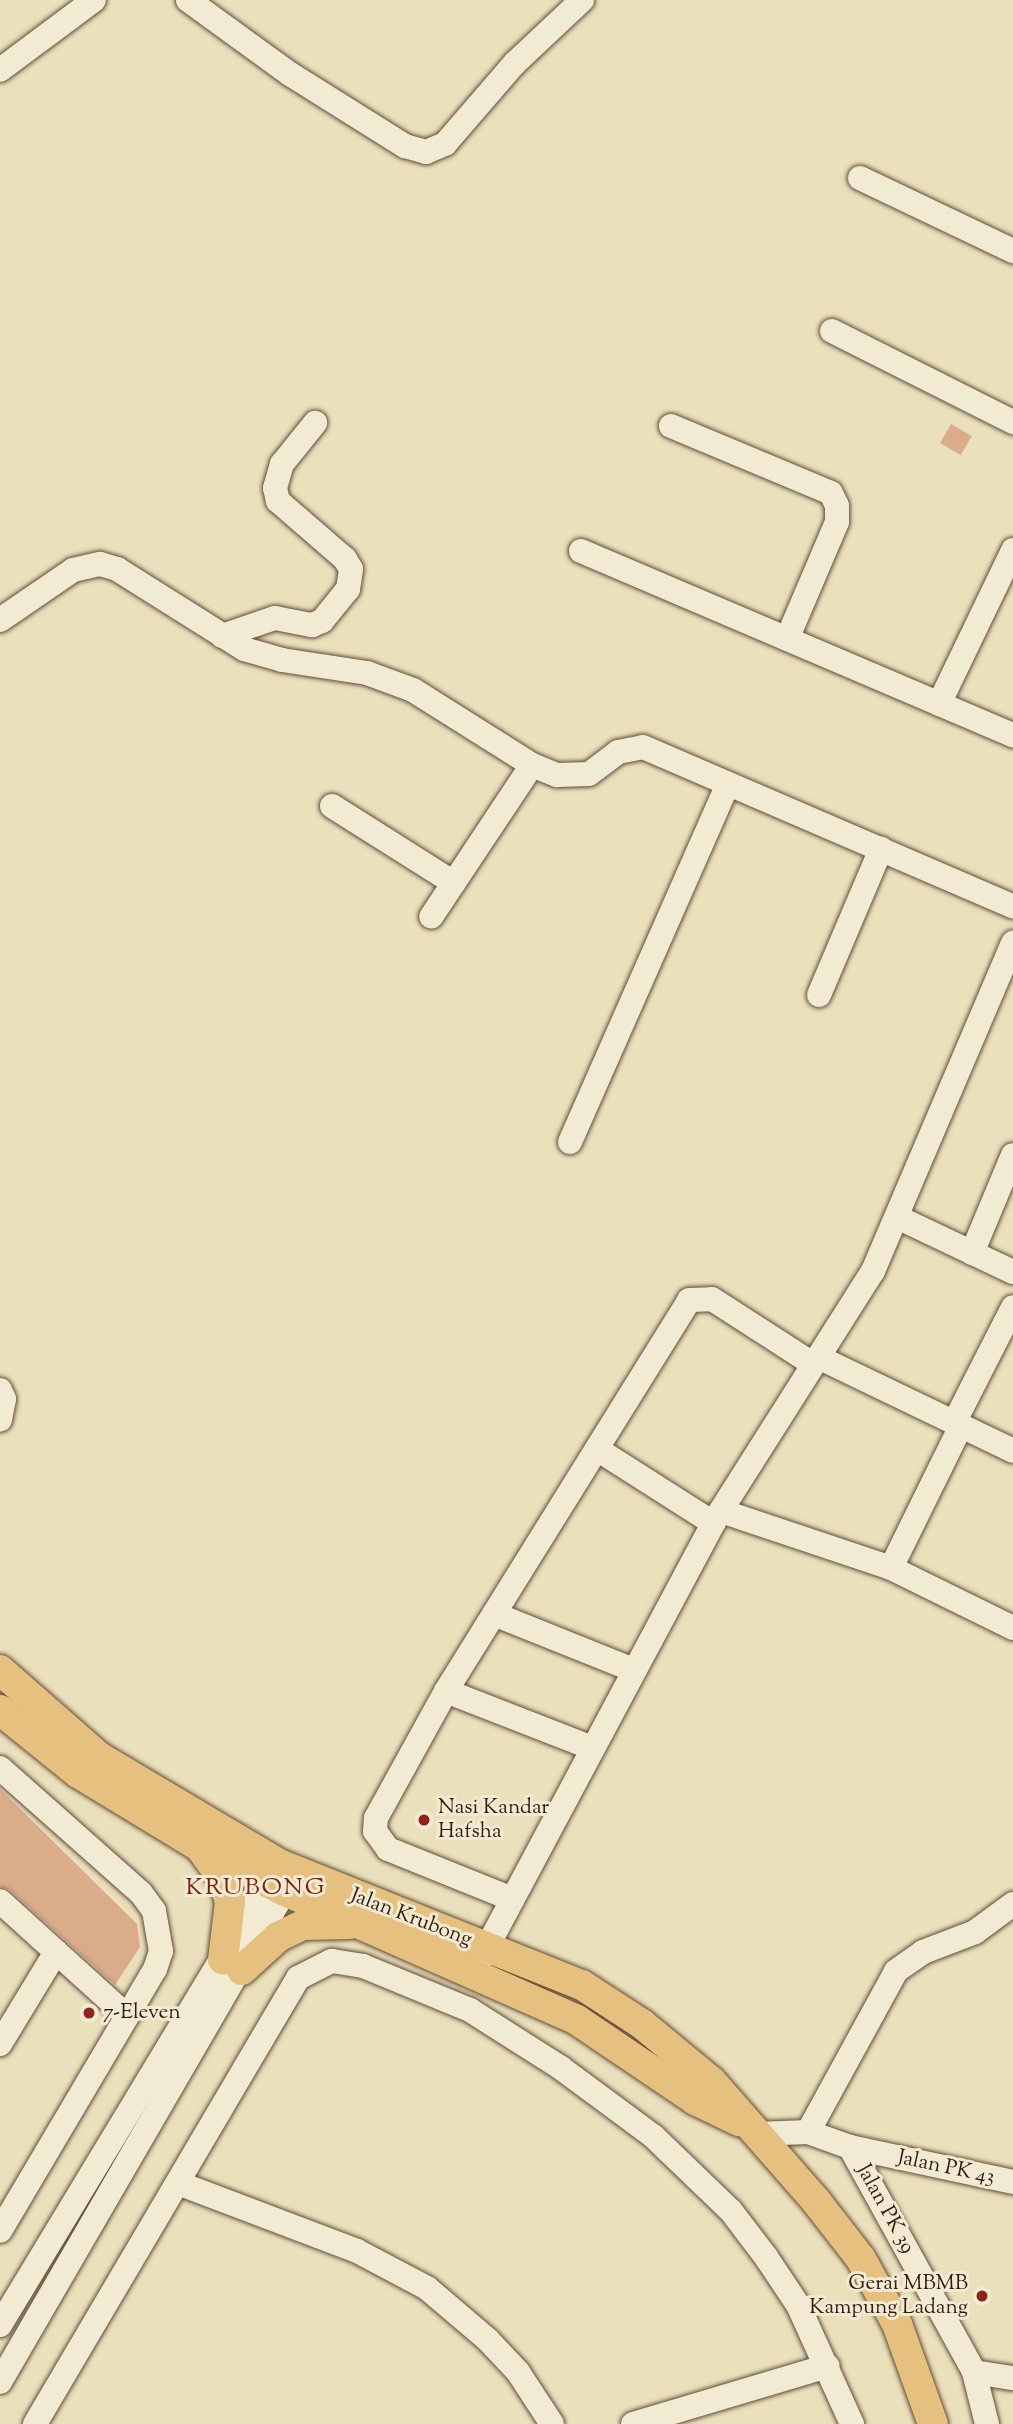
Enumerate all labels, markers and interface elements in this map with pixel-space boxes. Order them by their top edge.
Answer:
place label: Nasi Kandar Hafsha [438,1795,549,1845]
marker: Nasi Kandar Hafsha [416,1812,432,1828]
district label: KRUBONG [186,1875,326,1903]
street label: Jalan Krubong [347,1883,475,1953]
place label: 7-Eleven [103,2000,181,2026]
marker: 7-Eleven [81,2005,97,2021]
street label: Jalan PK 43 [895,2145,997,2191]
street label: Jalan PK 39 [850,2160,920,2258]
place label: Gerai MBMB Kampung Ladang [809,2271,968,2321]
marker: Gerai MBMB Kampung Ladang [974,2288,990,2304]

